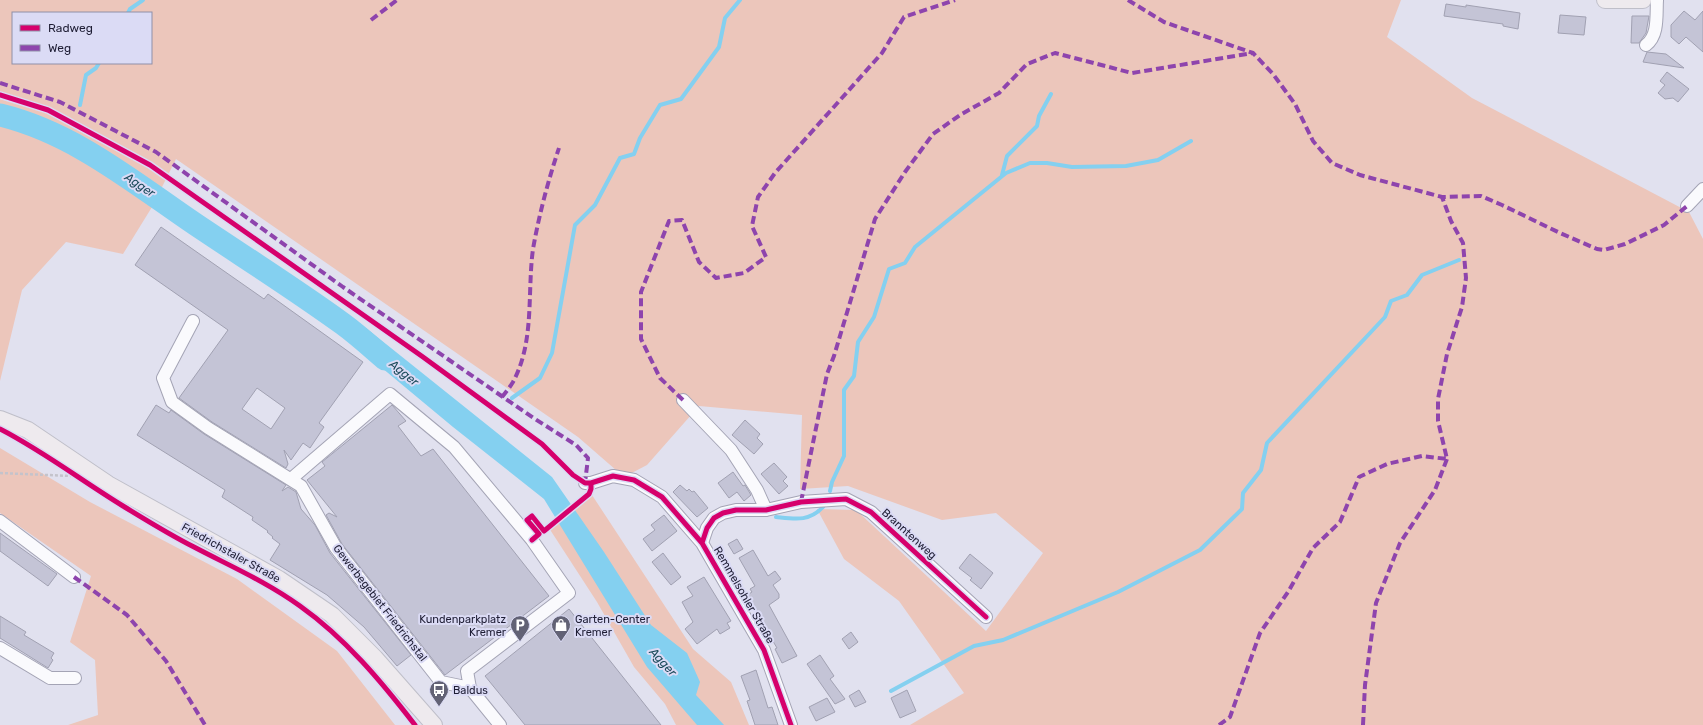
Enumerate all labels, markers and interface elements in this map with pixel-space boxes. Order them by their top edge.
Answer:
legend [12,12,152,64]
text: Radweg [48,21,93,35]
text: Weg [48,41,71,55]
water label: Agger [121,169,158,200]
water label: Agger [386,356,422,389]
street label: Branntenweg [879,506,939,562]
street label: Friedrichstaler Straße [179,520,283,586]
street label: Gewerbegebiet Friedrichstal [330,542,430,664]
street label: Remmelsohler Straße [711,544,777,646]
place label: Kundenparkplatz Kremer [419,613,507,639]
place label: Garten-Center Kremer [575,613,651,639]
parking icon: Kundenparkplatz Kremer [509,614,531,642]
shop icon: Garten-Center Kremer [550,614,572,642]
water label: Agger [646,644,680,679]
bus stop icon: Baldus [428,679,450,707]
place label: Baldus [453,684,488,697]

